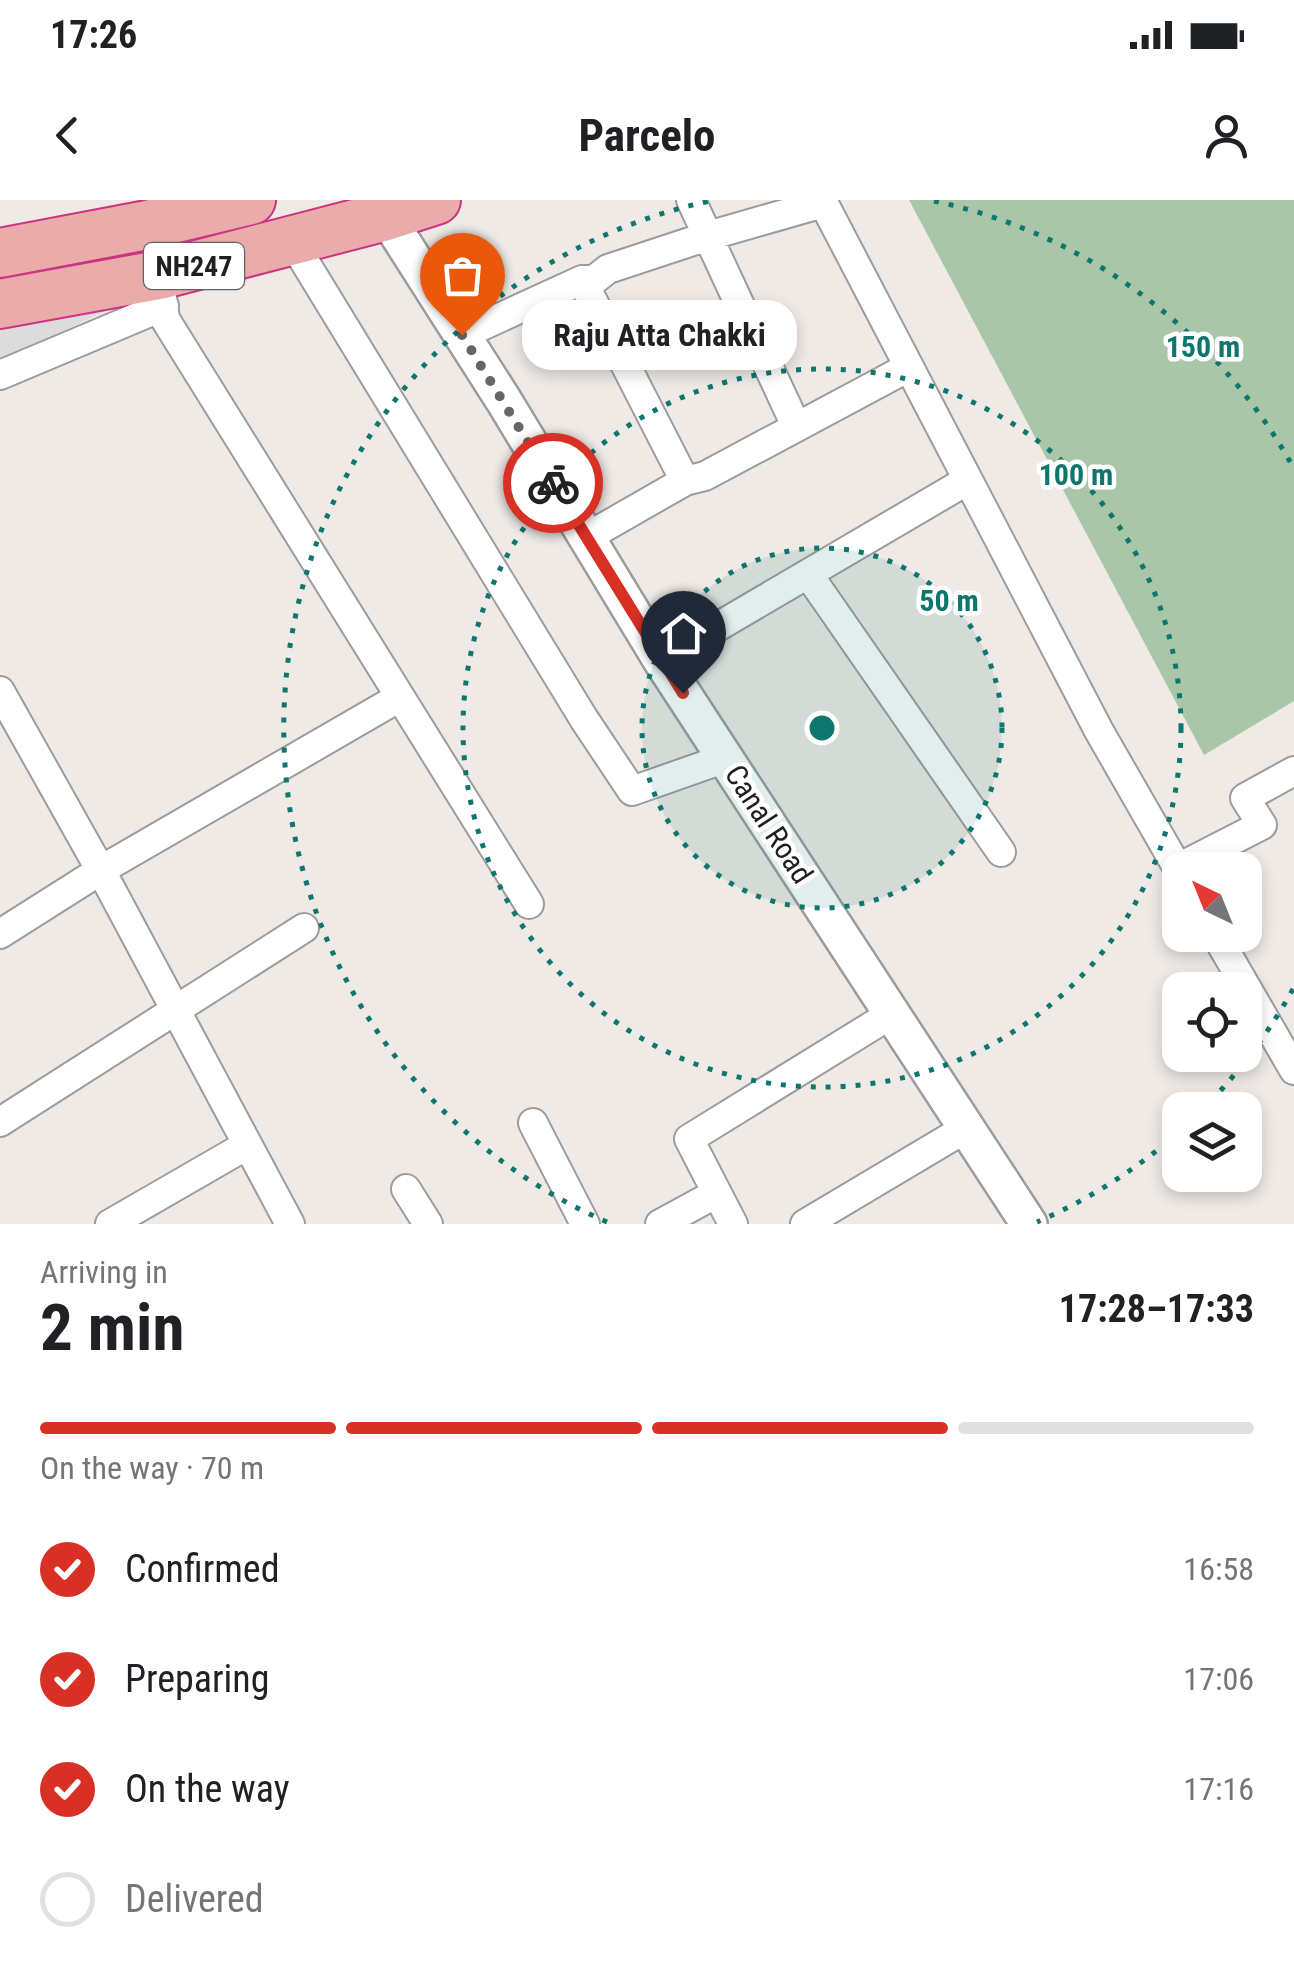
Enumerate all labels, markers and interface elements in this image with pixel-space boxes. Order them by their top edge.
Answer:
text: 17:26 [50,13,137,57]
icon: back [40,108,95,163]
icon: person [1199,108,1254,163]
text: Parcelo [579,109,715,162]
pin [420,233,505,336]
road number: NH247 [144,243,244,289]
icon: bag [435,248,490,303]
callout: Raju Atta Chakki [522,300,797,370]
text: Raju Atta Chakki [553,316,766,354]
text: 150 m [1166,329,1240,364]
courier [503,433,603,533]
icon: bike [526,456,581,511]
text: 100 m [1039,457,1113,492]
text: 50 m [919,583,979,618]
pin [641,591,726,694]
icon: home [656,606,711,661]
centre of rings [804,710,840,746]
street label: Canal Road [718,758,820,890]
north arrow [1162,852,1262,952]
map controls [1162,852,1262,1192]
button: locate [1162,972,1262,1072]
button: layers [1162,1092,1262,1192]
text: Arriving in [40,1253,168,1291]
text: 17:28–17:33 [1059,1287,1254,1331]
text: 2 min [40,1290,184,1366]
text: On the way · 70 m [40,1449,264,1487]
icon: check [40,1542,95,1597]
text: Confirmed [125,1547,280,1591]
text: 16:58 [1183,1550,1254,1588]
icon: check [40,1652,95,1707]
text: Preparing [125,1657,270,1701]
text: 17:06 [1183,1660,1254,1698]
icon: check [40,1762,95,1817]
text: On the way [125,1767,290,1811]
text: 17:16 [1183,1770,1254,1808]
text: Delivered [125,1877,264,1921]

